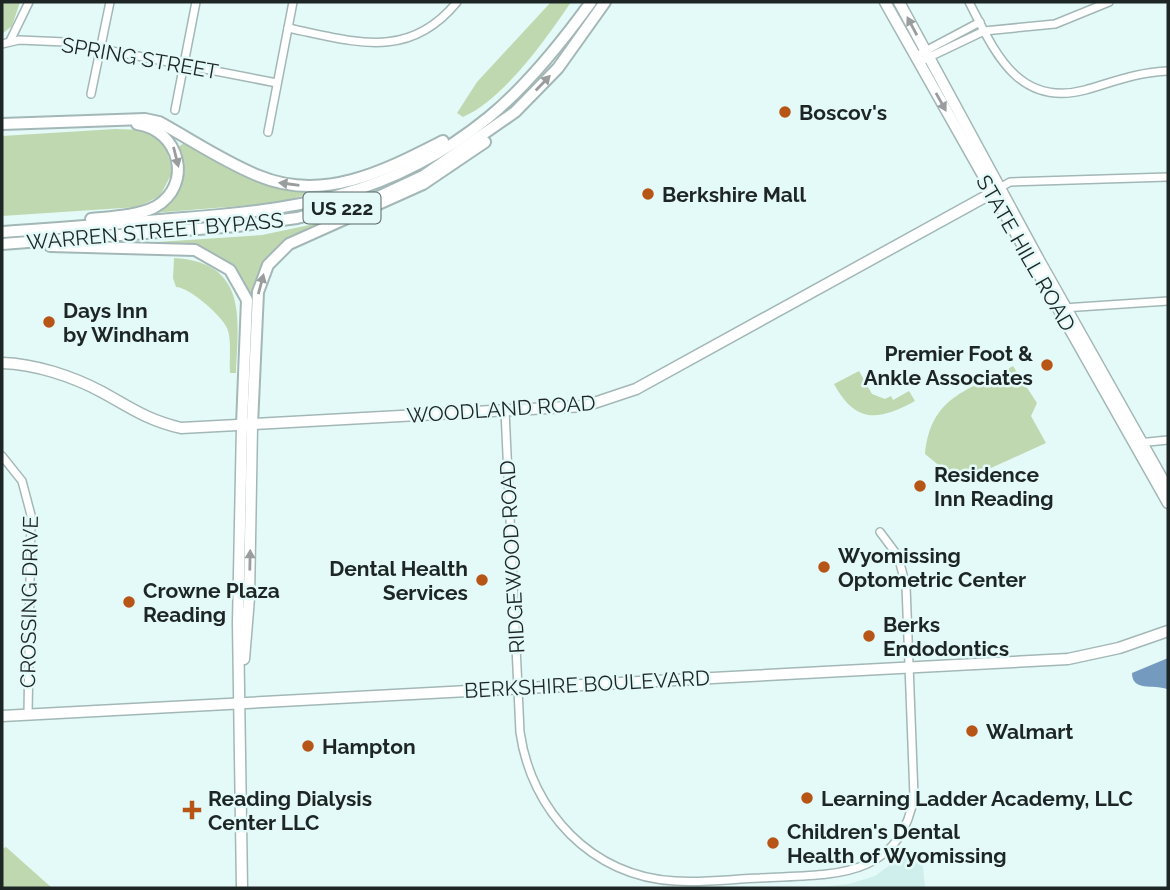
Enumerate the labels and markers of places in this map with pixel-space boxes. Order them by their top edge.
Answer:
place label: Boscov's [799,100,887,125]
marker: Boscov's [777,104,793,120]
place label: Berkshire Mall [662,182,806,207]
marker: Berkshire Mall [640,186,656,202]
place label: Days Inn by Windham [63,298,189,347]
marker: Days Inn by Windham [41,314,57,330]
place label: Premier Foot & Ankle Associates [863,341,1033,390]
marker: Premier Foot & Ankle Associates [1039,357,1055,373]
place label: Residence Inn Reading [934,462,1054,511]
marker: Residence Inn Reading [912,478,928,494]
place label: Wyomissing Optometric Center [838,543,1026,592]
place label: Dental Health Services [329,556,468,605]
marker: Wyomissing Optometric Center [816,559,832,575]
marker: Dental Health Services [474,572,490,588]
place label: Crowne Plaza Reading [143,578,280,627]
marker: Crowne Plaza Reading [121,594,137,610]
place label: Berks Endodontics [883,612,1009,661]
marker: Berks Endodontics [861,628,877,644]
place label: Walmart [986,719,1073,744]
marker: Walmart [964,723,980,739]
place label: Hampton [322,734,416,759]
marker: Hampton [300,738,316,754]
place label: Reading Dialysis Center LLC [208,786,372,835]
place label: Learning Ladder Academy, LLC [821,786,1133,811]
marker: Learning Ladder Academy, LLC [799,790,815,806]
marker: Reading Dialysis Center LLC [182,800,202,820]
place label: Children's Dental Health of Wyomissing [787,819,1006,868]
marker: Children's Dental Health of Wyomissing [765,835,781,851]

